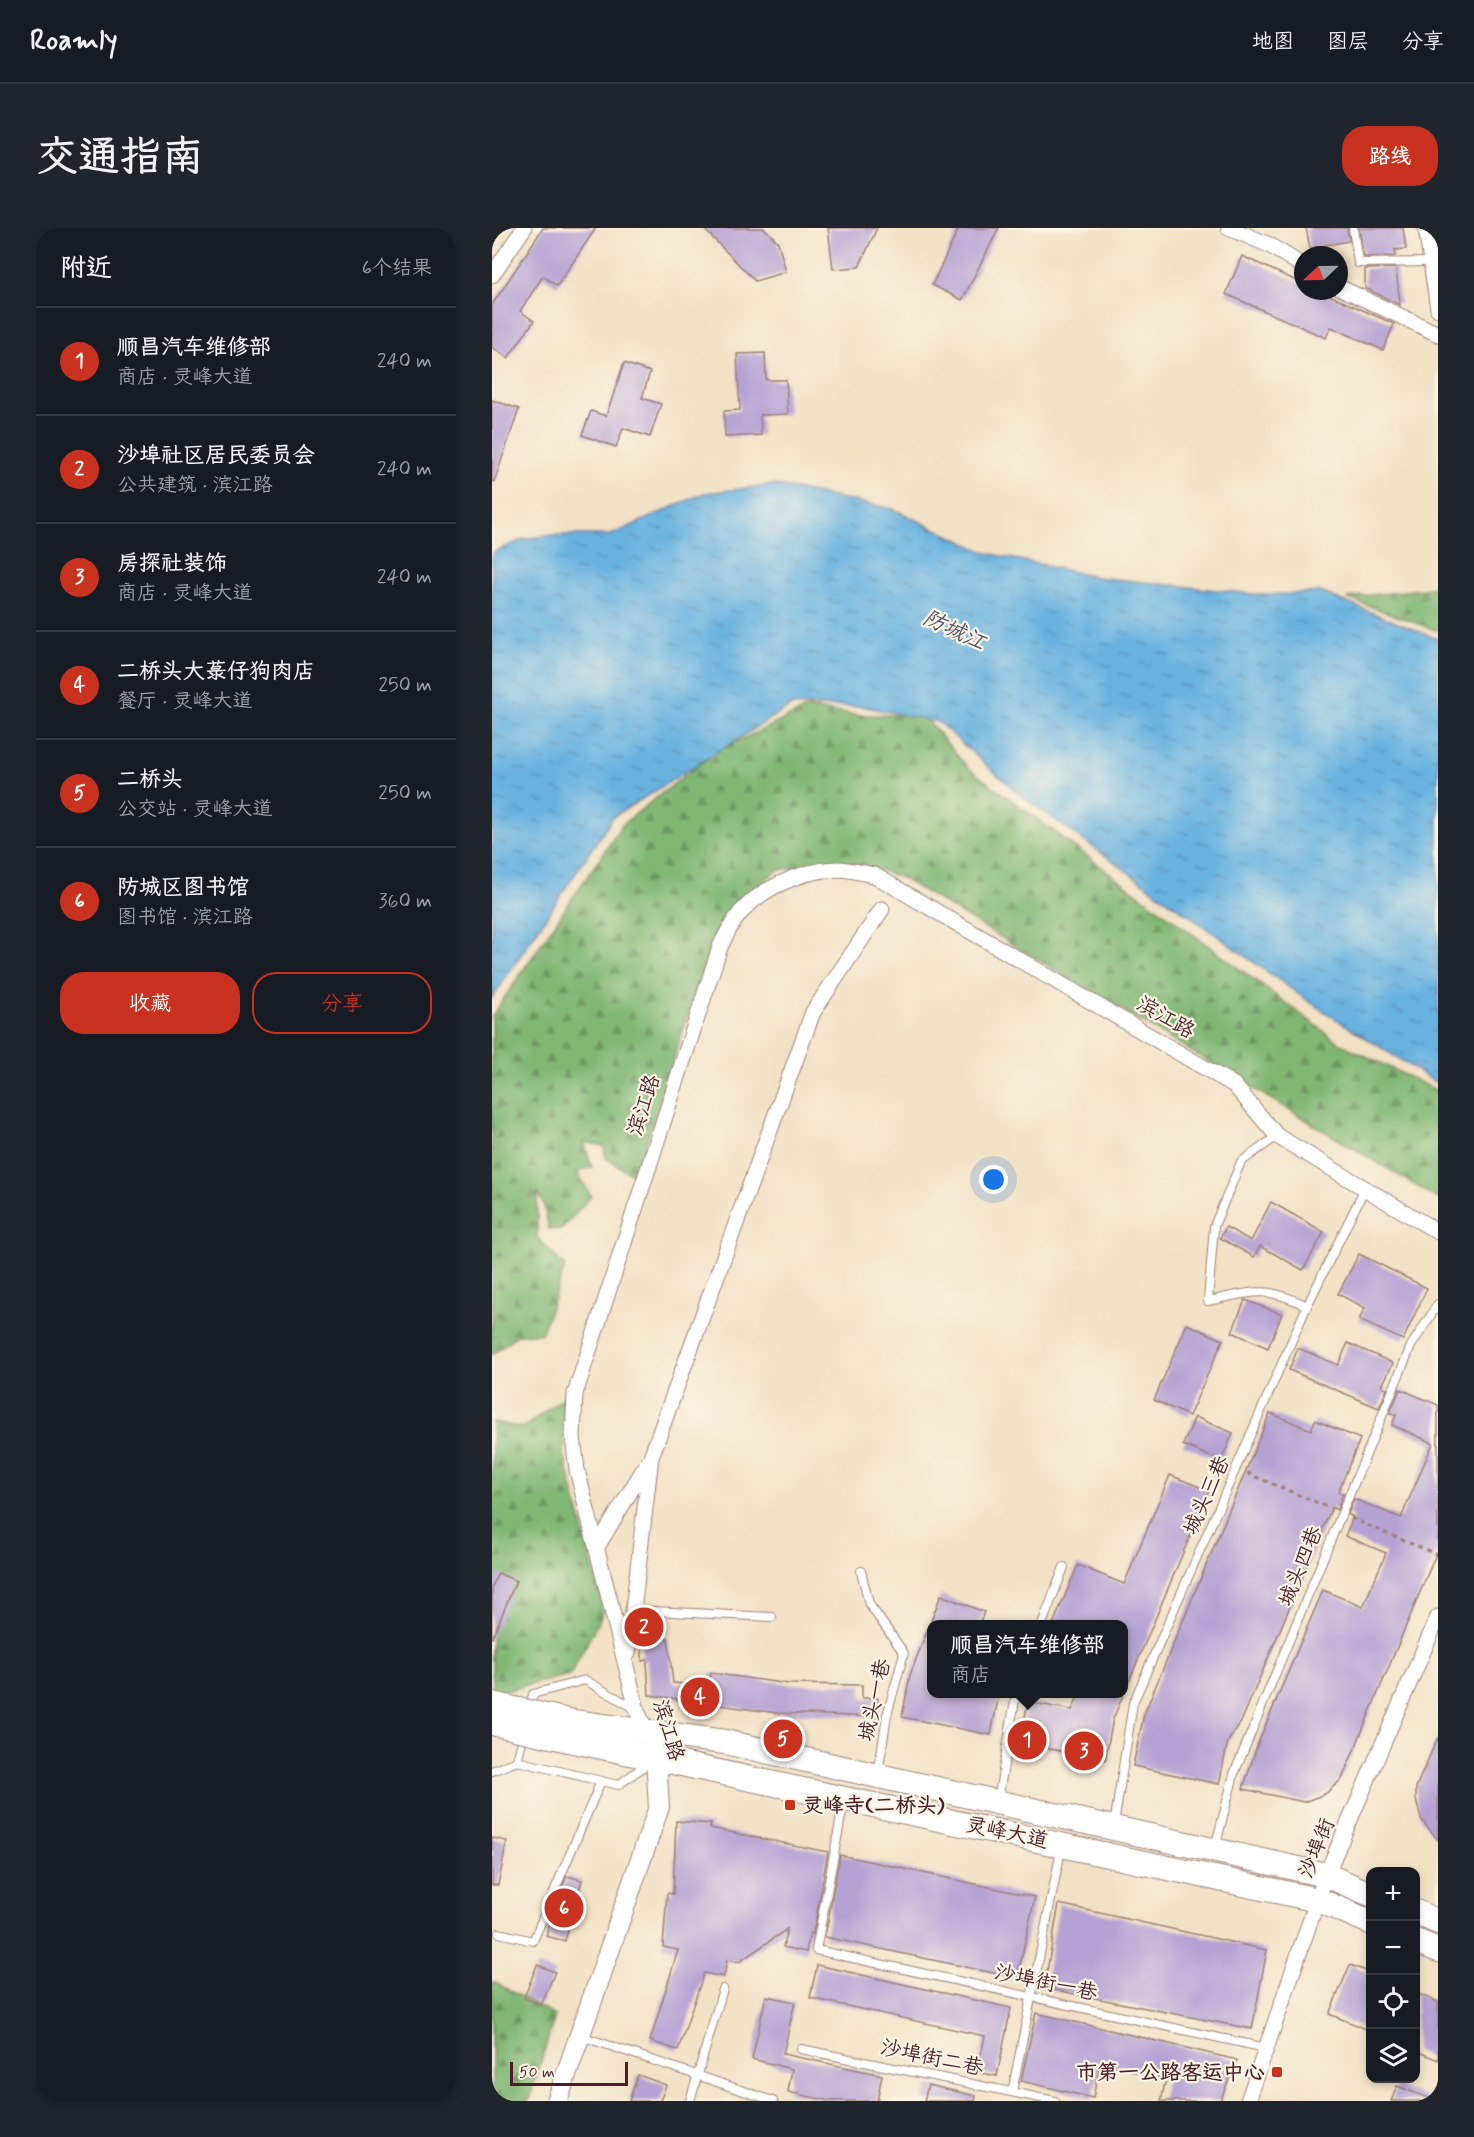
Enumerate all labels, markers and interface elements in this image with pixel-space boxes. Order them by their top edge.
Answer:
text: Roamly [30,23,118,60]
text: 地图 [1252,28,1294,56]
text: 图层 [1327,28,1369,56]
text: 分享 [1402,28,1444,56]
button: 路线 [1342,126,1438,186]
text: 交通指南 [36,131,204,186]
north arrow [1294,246,1348,300]
text: 附近 [60,252,112,286]
text: 6个结果 [362,255,432,282]
text: 顺昌汽车维修部 [117,334,271,362]
text: 1 [75,348,84,375]
text: 240 m [377,348,432,375]
text: 商店 · 灵峰大道 [117,364,252,391]
text: 沙埠社区居民委员会 [117,442,315,470]
text: 2 [75,456,84,483]
text: 240 m [377,456,432,483]
text: 公共建筑 · 滨江路 [117,472,272,499]
text: 房探社装饰 [117,550,227,578]
text: 3 [75,564,84,591]
text: 240 m [377,564,432,591]
text: 商店 · 灵峰大道 [117,580,252,607]
water label: 防城江 [918,604,991,658]
text: 二桥头大菉仔狗肉店 [117,658,315,686]
text: 4 [74,672,85,699]
text: 250 m [378,672,432,699]
text: 餐厅 · 灵峰大道 [117,688,252,715]
text: 二桥头 [117,766,183,794]
text: 5 [74,780,86,807]
text: 250 m [378,780,432,807]
text: 公交站 · 灵峰大道 [117,796,272,823]
text: 防城区图书馆 [117,874,249,902]
text: 6 [74,888,85,915]
text: 360 m [379,888,432,915]
text: 图书馆 · 滨江路 [117,904,252,931]
button: 收藏 [60,972,240,1034]
button: 分享 [252,972,432,1034]
street label: 滨江路 [1131,990,1200,1046]
street label: 滨江路 [621,1071,667,1140]
your location [979,1165,1008,1194]
street label: 城头三巷 [1177,1451,1237,1539]
street label: 城头四巷 [1272,1522,1330,1611]
pin: 2 [624,1604,664,1650]
popup [927,1620,1128,1698]
text: 顺昌汽车维修部 [950,1632,1105,1660]
street label: 城头一巷 [853,1656,897,1744]
text: 商店 [950,1662,990,1689]
pin: 4 [680,1674,720,1720]
street label: 滨江路 [646,1696,690,1764]
pin: 5 [764,1716,802,1762]
pin: 1 [1008,1718,1046,1762]
pin: 3 [1064,1728,1104,1774]
place label: 灵峰寺(二桥头) [802,1792,945,1820]
marker: 灵峰寺(二桥头) [783,1798,797,1812]
street label: 灵峰大道 [963,1811,1051,1855]
street label: 沙埠街 [1292,1814,1342,1883]
map controls [1366,1867,1420,2083]
button: + [1366,1867,1420,1921]
pin: 6 [544,1886,584,1930]
button: − [1366,1921,1420,1975]
street label: 沙埠街一巷 [992,1958,1100,2008]
button: locate [1366,1975,1420,2029]
button: layers [1366,2029,1420,2083]
street label: 沙埠街二巷 [878,2033,986,2083]
scale bar [510,2059,628,2086]
place label: 巿第一公路客运中心 [1076,2059,1265,2087]
text: 50 m [519,2062,555,2083]
marker: 巿第一公路客运中心 [1270,2065,1284,2079]

